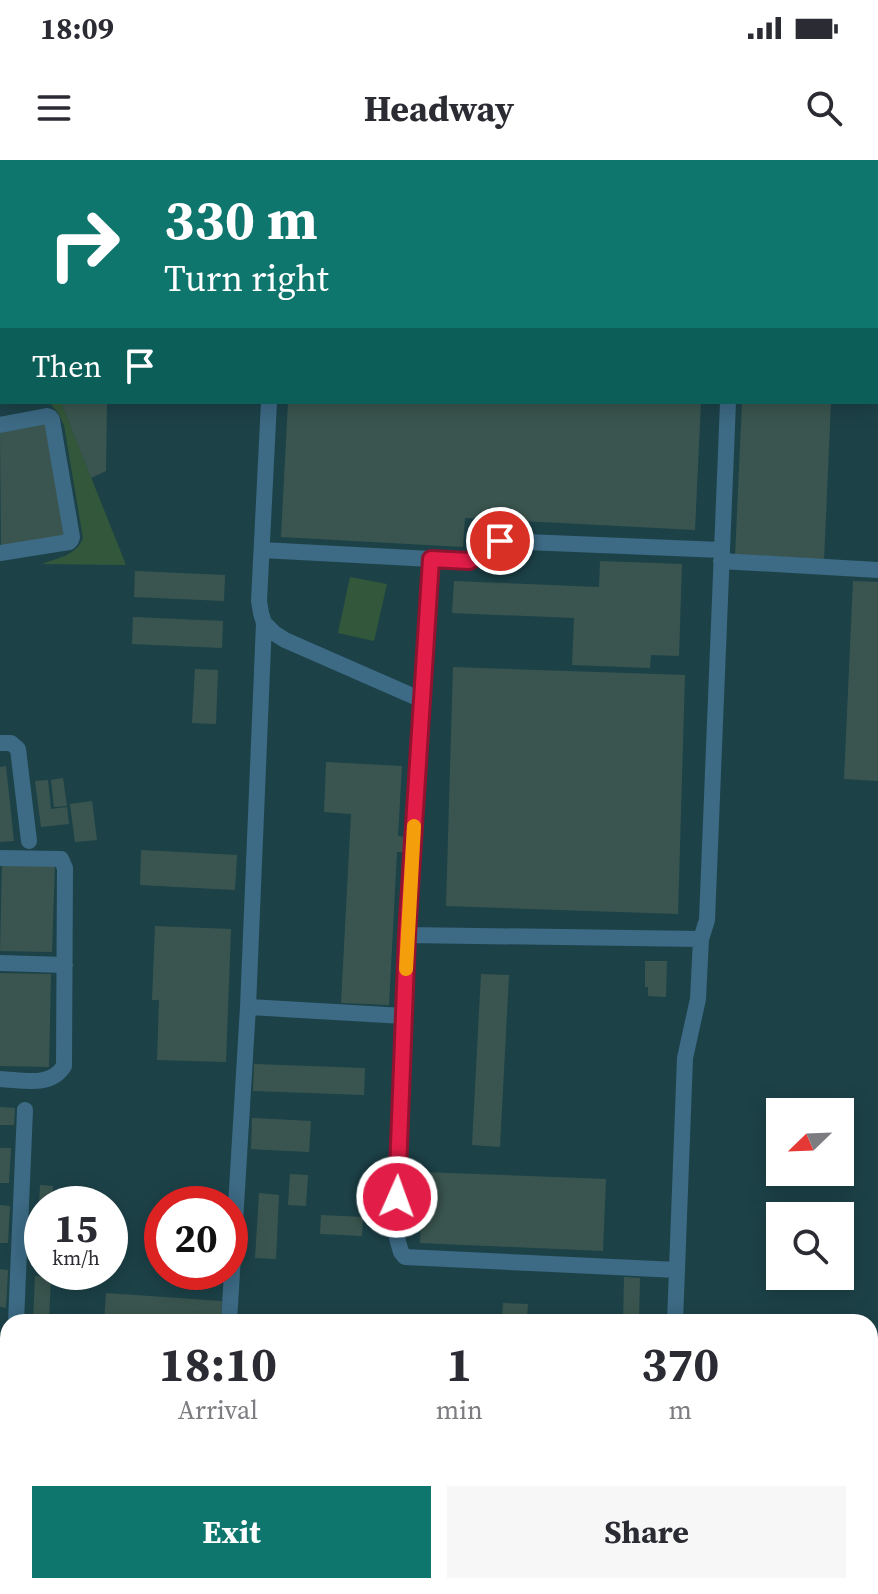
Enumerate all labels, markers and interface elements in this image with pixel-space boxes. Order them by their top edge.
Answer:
text: 18:09 [40,8,114,49]
text: Headway [364,84,514,133]
icon: menu [32,86,76,130]
icon: search [802,86,846,130]
text: 330 m [164,181,318,258]
icon: right [32,192,136,296]
text: Turn right [164,254,329,303]
icon: arrive [118,344,162,388]
text: Then [32,346,102,387]
pin [466,507,534,575]
icon: arrive [478,519,522,563]
north arrow [766,1098,854,1186]
map controls [766,1098,854,1290]
position arrow [355,1155,439,1239]
speed limit sign: 20 [144,1186,248,1290]
text: 15 [54,1201,98,1255]
button: search [766,1202,854,1290]
text: km/h [52,1244,100,1272]
text: 18:10 [159,1331,277,1397]
text: 1 [446,1331,472,1397]
text: 370 [641,1331,719,1397]
text: Arrival [178,1392,258,1428]
text: min [436,1392,483,1428]
text: m [669,1392,692,1428]
button: Exit [32,1486,431,1578]
button: Share [447,1486,846,1578]

